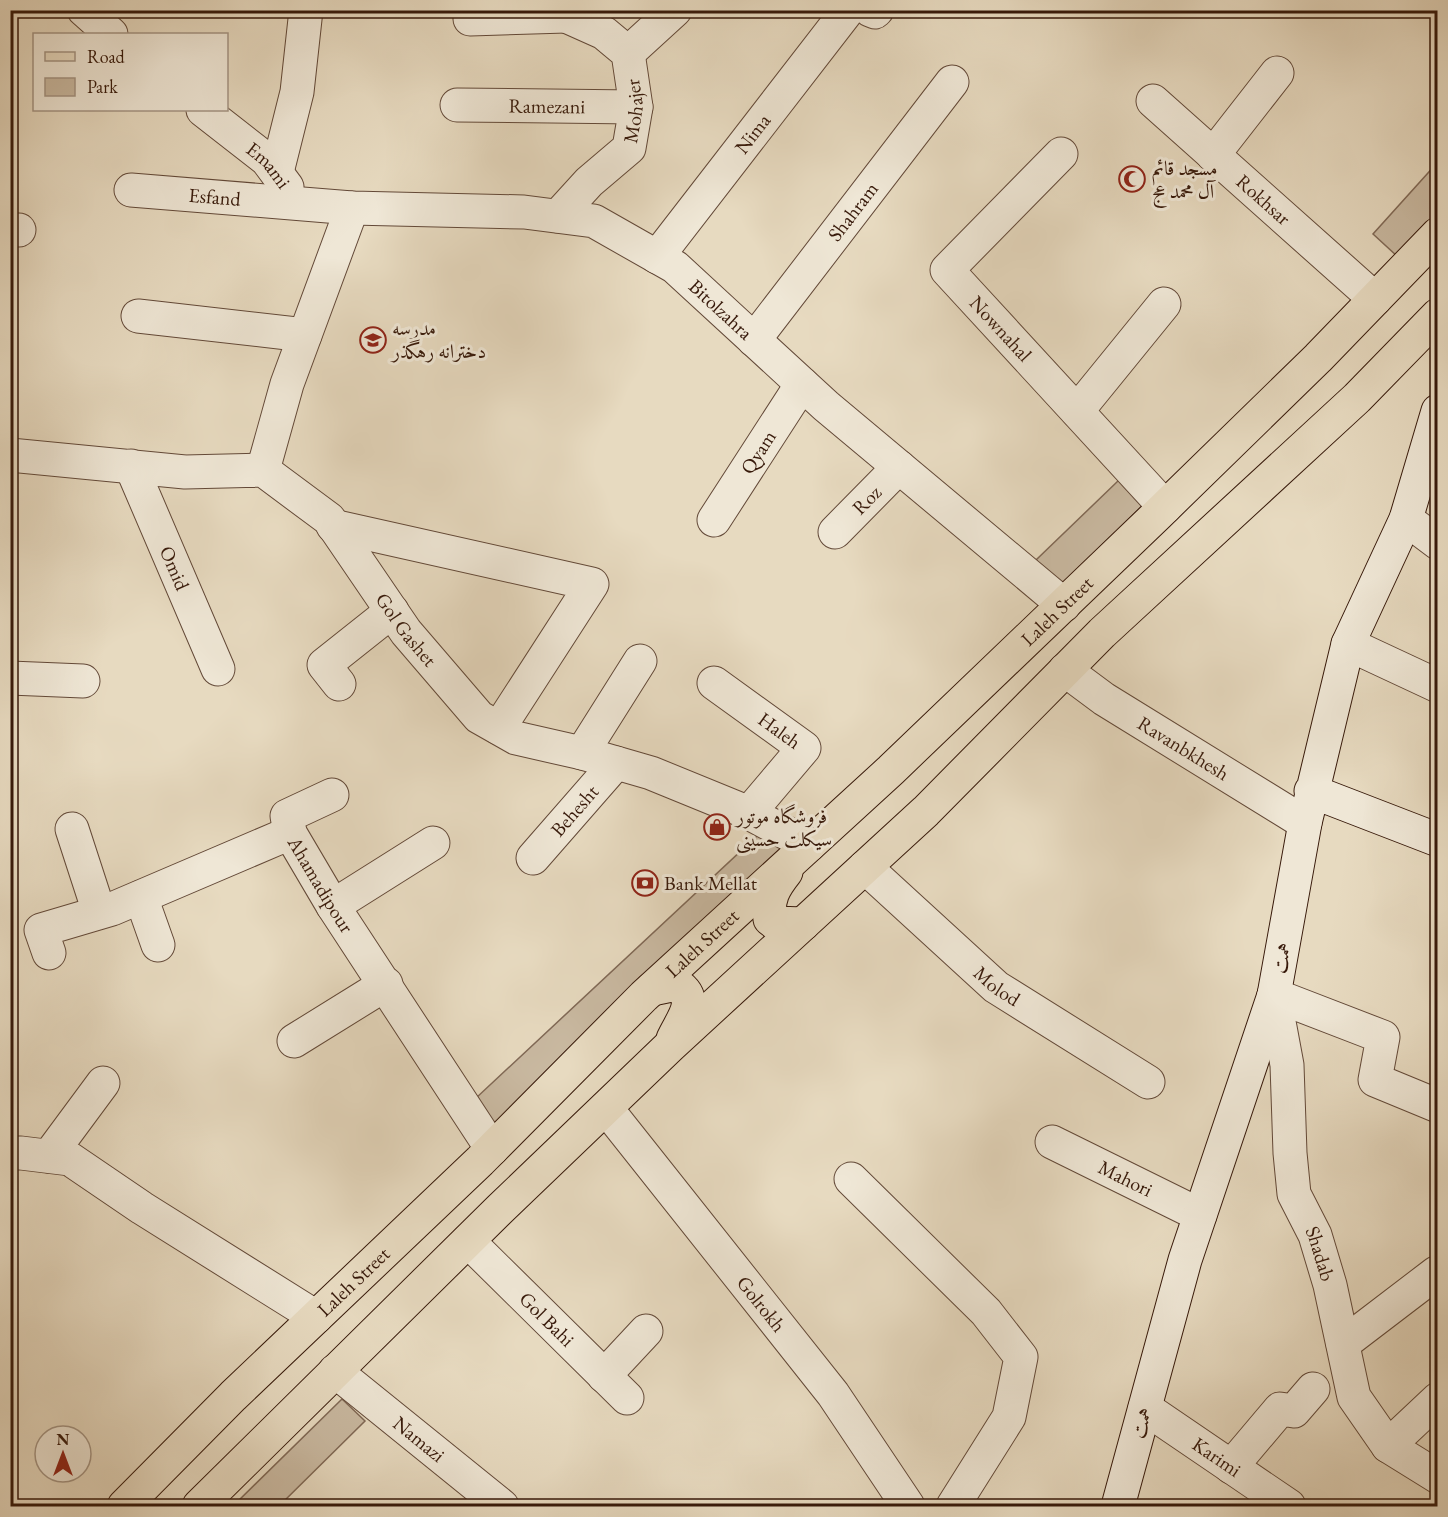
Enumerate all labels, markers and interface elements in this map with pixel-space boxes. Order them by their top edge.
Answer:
legend [33,33,228,111]
text: Road [87,45,126,68]
text: Park [87,75,118,98]
street label: Mohajer [617,77,649,145]
street label: Ramezani [509,93,586,119]
street label: Nima [729,108,776,159]
street label: Emami [241,136,297,194]
place label: مسجد قائم آل محمد عج [1152,155,1218,208]
mosque icon: مسجد قائم آل محمد عج [1117,164,1147,194]
street label: Rokhsar [1231,168,1296,231]
street label: Shahram [822,176,884,246]
street label: Esfand [188,182,243,212]
street label: Bitolzahra [684,273,758,345]
street label: Nownahal [964,290,1038,367]
place label: مدرسه دخترانه رهگذر [390,315,486,364]
school or university icon: مدرسه دخترانه رهگذر [358,325,388,355]
street label: Qyam [734,425,782,479]
street label: Roz [846,479,887,520]
street label: Omid [154,542,196,595]
street label: Laleh Street [1015,570,1099,652]
street label: Gol Gashet [370,587,443,672]
street label: Haleh [753,706,806,755]
street label: Ravanbkhesh [1133,710,1234,786]
street label: Behesht [545,779,605,842]
place label: فروشگاه موتور سیکلت حسینی [734,803,832,854]
shop icon: فروشگاه موتور سیکلت حسینی [702,812,732,842]
street label: Ahamadipour [281,831,360,938]
bank icon: Bank Mellat [630,868,660,898]
place label: Bank Mellat [664,870,758,896]
street label: Laleh Street [660,902,745,983]
street label: همت [1266,940,1296,976]
street label: Molod [968,960,1026,1012]
street label: Mahori [1094,1154,1157,1203]
street label: Shadab [1300,1221,1341,1284]
street label: Laleh Street [312,1240,396,1322]
street label: Golrokh [731,1270,792,1337]
street label: Gol Bahi [514,1286,580,1352]
street label: همت [1124,1405,1158,1441]
street label: Namazi [388,1410,450,1468]
north arrow [33,1424,93,1484]
text: N [57,1429,70,1450]
street label: Karimi [1187,1431,1247,1483]

